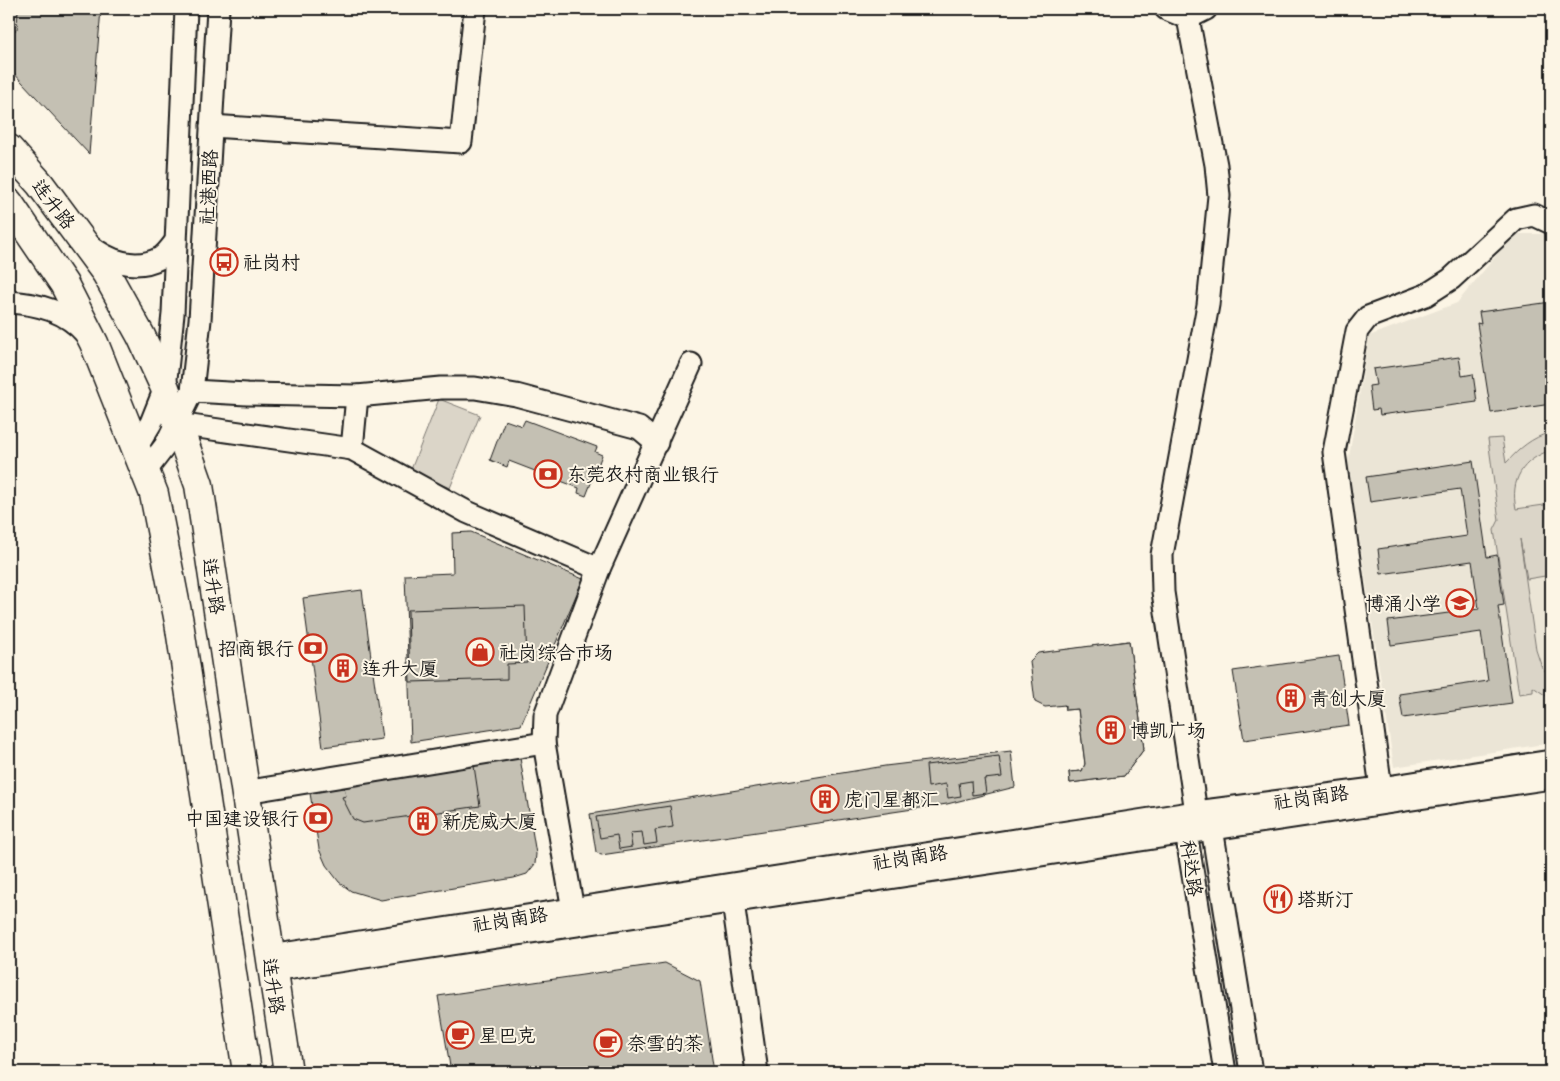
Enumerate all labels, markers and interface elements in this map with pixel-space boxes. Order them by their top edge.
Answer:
street label: 社港西路 [195,148,222,226]
street label: 连升路 [27,175,80,234]
bus stop icon: 社岗村 [209,247,239,277]
place label: 社岗村 [243,251,300,274]
bank icon: 东莞农村商业银行 [533,459,563,489]
place label: 东莞农村商业银行 [567,463,719,486]
street label: 连升路 [198,556,229,616]
school or university icon: 博涌小学 [1445,588,1475,618]
place label: 博涌小学 [1365,592,1441,615]
bank icon: 招商银行 [298,633,328,663]
place label: 招商银行 [218,637,294,660]
shop icon: 社岗综合市场 [465,637,495,667]
place label: 社岗综合市场 [499,641,613,664]
building icon: 连升大厦 [328,653,358,683]
place label: 连升大厦 [362,657,438,680]
building icon: 青创大厦 [1276,683,1306,713]
place label: 青创大厦 [1310,687,1386,710]
building icon: 博凯广场 [1096,715,1126,745]
place label: 博凯广场 [1130,719,1206,742]
street label: 社岗南路 [1272,781,1350,814]
building icon: 虎门星都汇 [810,784,840,814]
place label: 虎门星都汇 [844,788,939,811]
bank icon: 中国建设银行 [303,803,333,833]
building icon: 新虎威大厦 [408,806,438,836]
place label: 中国建设银行 [185,807,299,830]
place label: 新虎威大厦 [442,810,537,833]
street label: 科达路 [1176,838,1207,898]
street label: 社岗南路 [871,840,949,875]
restaurant icon: 塔斯汀 [1263,884,1293,914]
place label: 塔斯汀 [1297,888,1354,911]
street label: 社岗南路 [471,902,549,937]
street label: 连升路 [258,956,289,1016]
cafe icon: 星巴克 [445,1020,475,1050]
place label: 星巴克 [479,1024,536,1047]
cafe icon: 奈雪的茶 [593,1028,623,1058]
place label: 奈雪的茶 [627,1032,703,1055]

